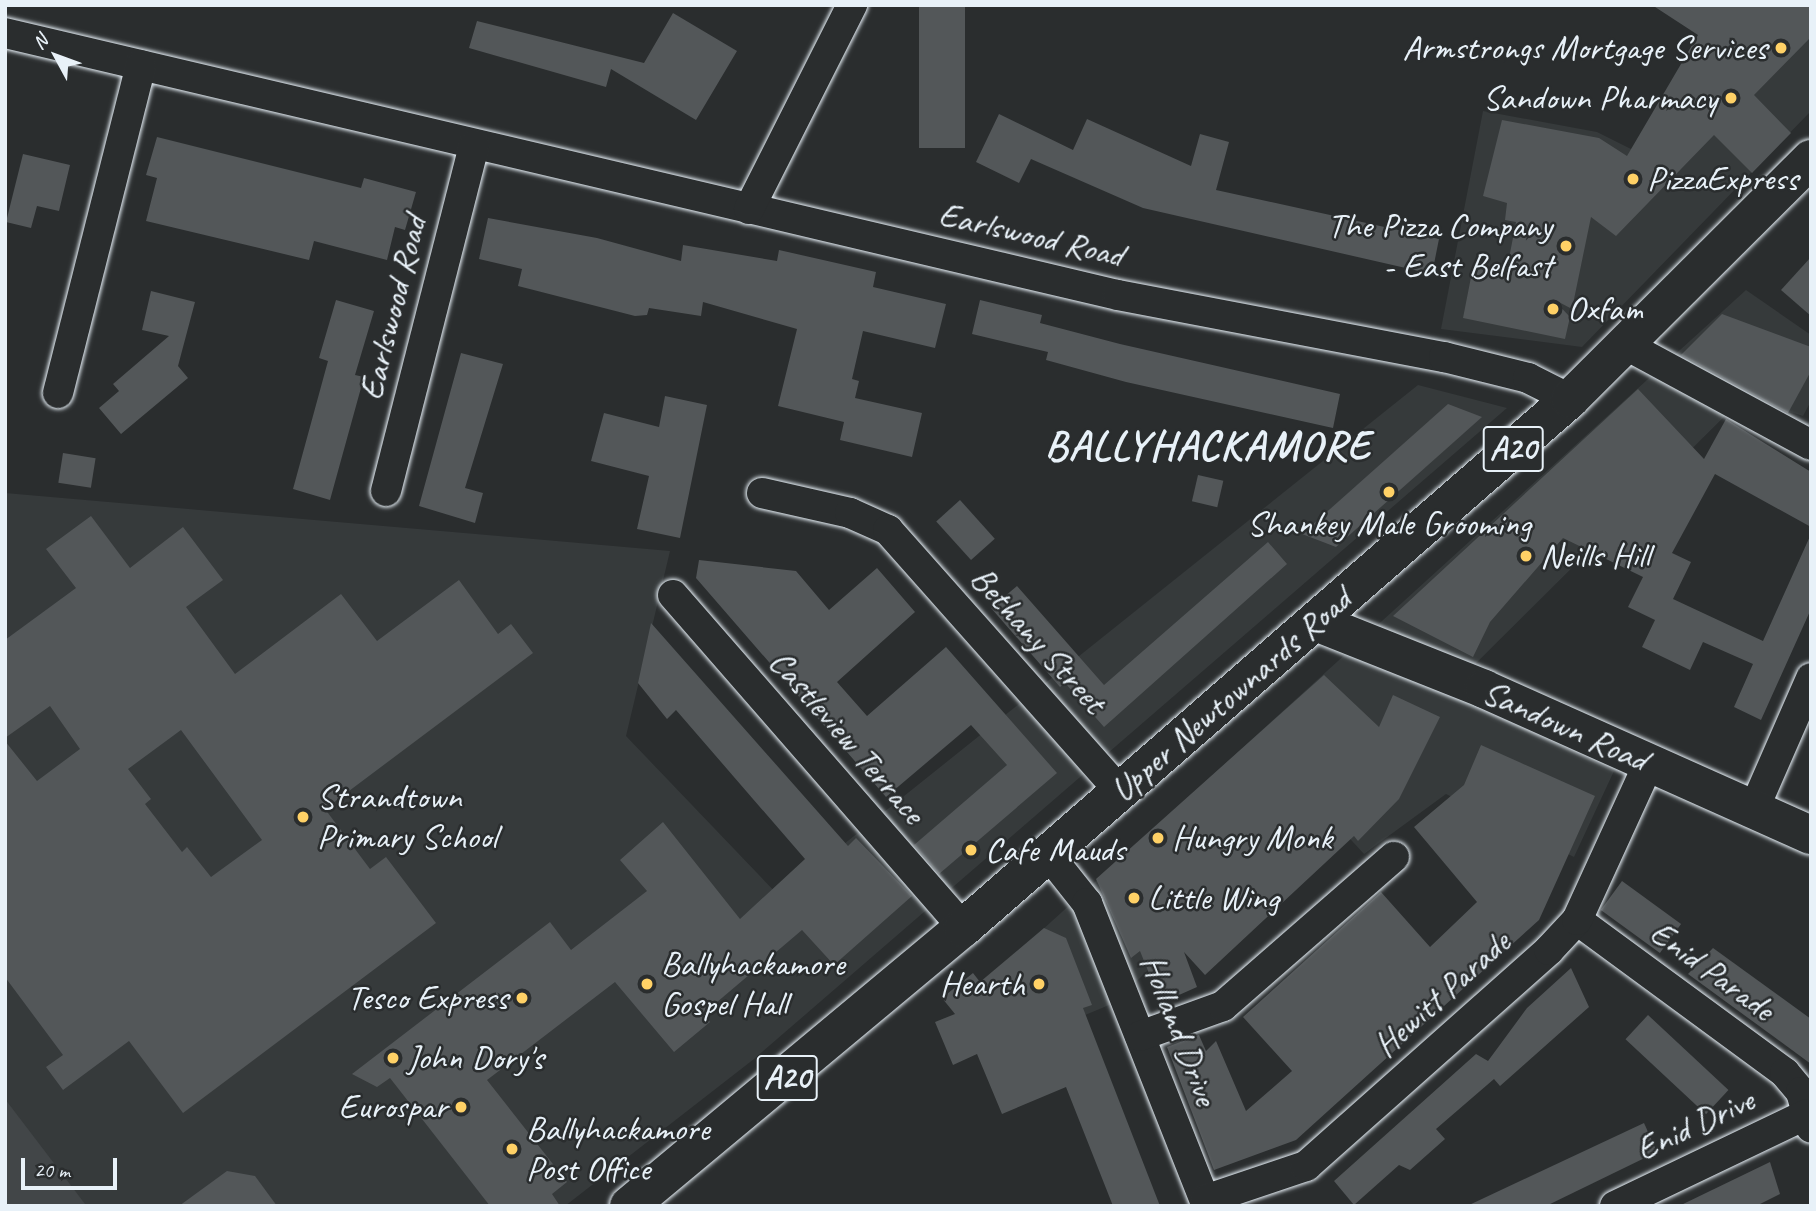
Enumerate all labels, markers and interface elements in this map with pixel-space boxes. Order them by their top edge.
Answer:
north arrow [21,21,91,91]
place label: Armstrongs Mortgage Services [1403,27,1767,69]
text: N [27,30,53,55]
marker: Armstrongs Mortgage Services [1773,40,1789,56]
place label: Sandown Pharmacy [1482,77,1717,119]
marker: Sandown Pharmacy [1723,90,1739,106]
place label: PizzaExpress [1647,158,1798,200]
marker: PizzaExpress [1625,171,1641,187]
street label: Earlswood Road [935,193,1127,277]
place label: The Pizza Company - East Belfast [1328,205,1552,287]
street label: Earlswood Road [350,212,436,404]
marker: The Pizza Company - East Belfast [1558,238,1574,254]
place label: Oxfam [1567,288,1642,330]
marker: Oxfam [1545,301,1561,317]
road number: A20 [1482,419,1544,478]
district label: BALLYHACKAMORE [1047,421,1369,471]
marker: Shankey Male Grooming [1381,484,1397,500]
place label: Shankey Male Grooming [1246,503,1532,545]
place label: Neills Hill [1540,535,1650,577]
marker: Neills Hill [1518,548,1534,564]
street label: Bethany Street [961,558,1115,722]
street label: Upper Newtownards Road [1102,579,1360,811]
street label: Castleview Terrace [760,641,934,833]
street label: Sandown Road [1477,671,1653,781]
place label: Strandtown Primary School [317,776,496,858]
marker: Strandtown Primary School [295,809,311,825]
place label: Hungry Monk [1172,817,1332,859]
place label: Cafe Mauds [985,829,1126,871]
marker: Hungry Monk [1150,830,1166,846]
marker: Cafe Mauds [963,842,979,858]
place label: Little Wing [1148,877,1280,919]
marker: Little Wing [1126,890,1142,906]
street label: Enid Parade [1641,911,1783,1031]
street label: Hewitt Parade [1365,922,1519,1066]
place label: Ballyhackamore Gospel Hall [661,943,845,1025]
street label: Holland Drive [1131,948,1227,1112]
place label: Hearth [940,963,1025,1005]
marker: Ballyhackamore Gospel Hall [639,976,655,992]
marker: Hearth [1031,976,1047,992]
place label: Tesco Express [347,977,508,1019]
marker: Tesco Express [514,990,530,1006]
place label: John Dory's [407,1037,544,1079]
road number: A20 [756,1048,818,1108]
marker: John Dory's [385,1050,401,1066]
street label: Enid Drive [1629,1079,1761,1171]
place label: Eurospar [338,1086,447,1128]
marker: Eurospar [453,1099,469,1115]
place label: Ballyhackamore Post Office [526,1108,710,1190]
marker: Ballyhackamore Post Office [504,1141,520,1157]
scale bar [24,1144,121,1188]
text: 20 m [34,1157,70,1183]

